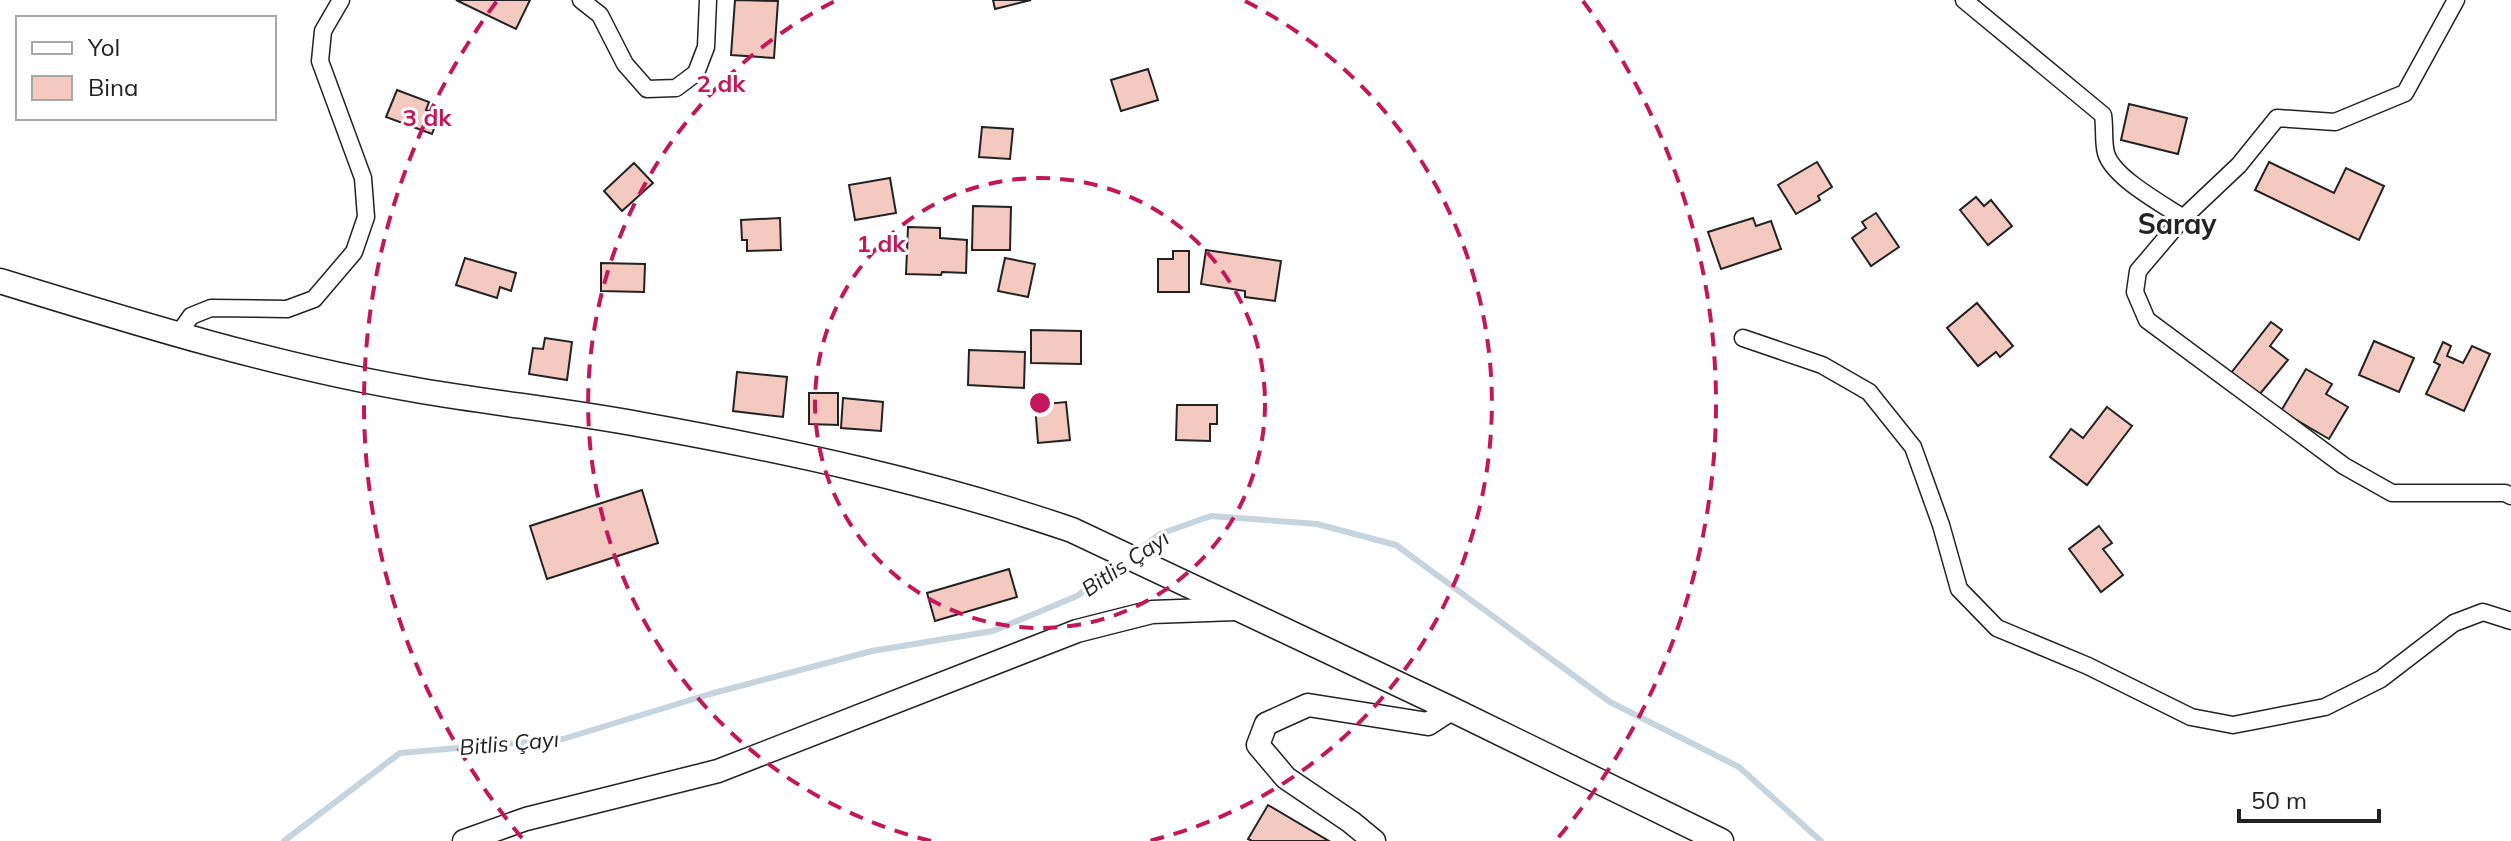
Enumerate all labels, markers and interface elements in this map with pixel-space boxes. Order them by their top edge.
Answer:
legend [16,16,276,120]
text: Yol [87,32,120,62]
text: 2 dk [696,68,746,98]
text: Bina [88,72,139,102]
text: 3 dk [402,102,452,132]
district label: Saray [2138,206,2217,241]
text: 1 dk [856,228,906,258]
centre of rings [1026,389,1054,417]
water label: Bitlis Çayı [1076,524,1174,602]
water label: Bitlis Çayı [458,725,560,761]
scale bar [2239,773,2379,823]
text: 50 m [2251,785,2307,815]

